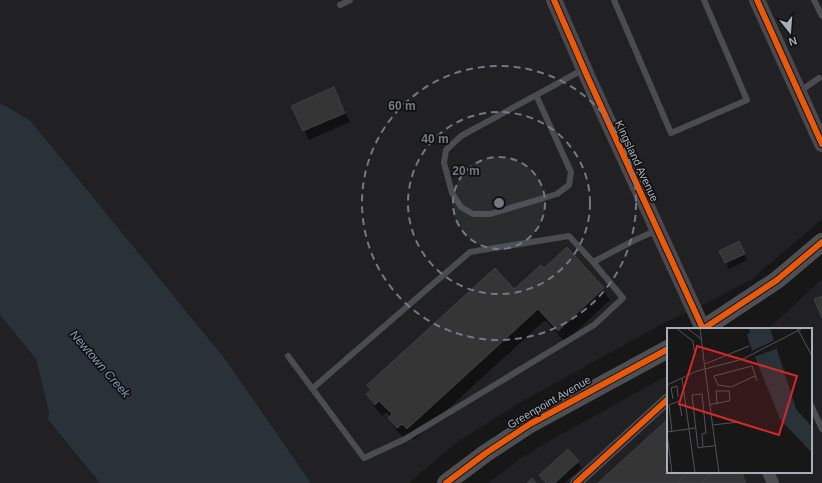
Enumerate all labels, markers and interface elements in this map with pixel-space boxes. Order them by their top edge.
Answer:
north arrow [770,12,810,52]
text: N [787,35,798,48]
text: 60 m [388,99,416,113]
street label: Kingsland Avenue [613,119,661,203]
text: 40 m [421,132,449,146]
text: 20 m [452,164,480,178]
centre of rings [492,196,506,210]
water label: Newtown Creek [67,327,134,401]
inset map [667,328,812,473]
street label: Greenpoint Avenue [505,373,593,431]

